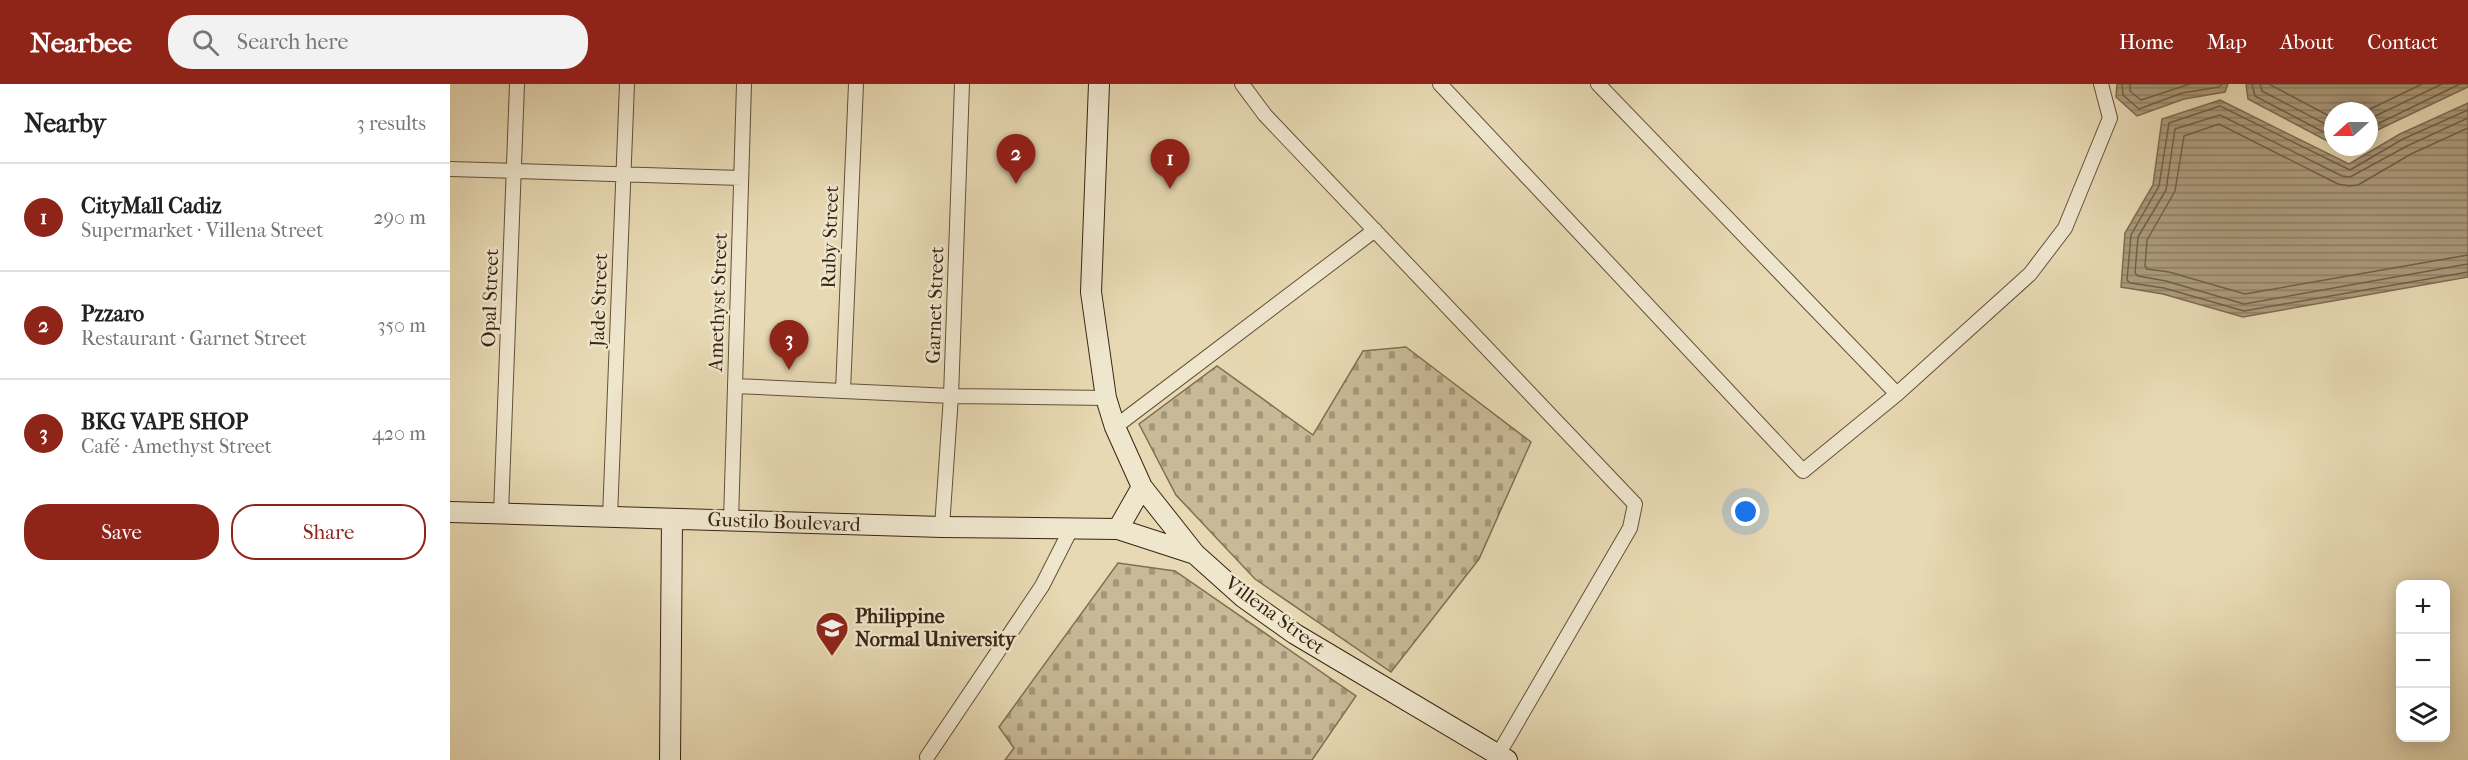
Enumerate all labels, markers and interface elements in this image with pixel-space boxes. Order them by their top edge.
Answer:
search box [168,15,588,69]
text: Nearbee [30,26,132,59]
icon: search [189,26,222,59]
text: Search here [237,29,348,55]
text: Home [2119,30,2174,54]
text: Map [2207,30,2247,54]
text: About [2280,30,2334,54]
text: Contact [2367,30,2438,54]
north arrow [2324,102,2378,156]
text: Nearby [24,108,106,139]
text: 3 results [357,112,426,135]
pin: 2 [996,135,1036,184]
pin: 1 [1150,140,1190,189]
street label: Ruby Street [817,185,843,289]
text: CityMall Cadiz [81,193,222,219]
text: 1 [40,206,47,229]
text: 290 m [373,206,426,229]
text: Supermarket · Villena Street [81,219,323,242]
street label: Amethyst Street [704,232,732,373]
street label: Garnet Street [921,246,949,364]
street label: Opal Street [477,248,503,348]
street label: Jade Street [586,253,612,349]
text: Pzzaro [81,301,144,327]
text: 2 [38,314,49,337]
text: 350 m [377,314,426,337]
pin: 3 [770,320,808,370]
text: Restaurant · Garnet Street [81,327,307,350]
text: BKG VAPE SHOP [81,409,248,435]
text: 3 [39,422,48,445]
text: 420 m [372,422,426,445]
text: Café · Amethyst Street [81,435,272,458]
your location [1731,497,1760,526]
button: Save [24,504,219,560]
button: Share [231,504,426,560]
street label: Gustilo Boulevard [707,508,862,536]
street label: Villena Street [1220,571,1329,659]
map controls [2396,580,2450,742]
button: + [2396,580,2450,634]
place label: Philippine Normal University [855,605,1017,651]
school or university icon: Philippine Normal University [814,610,850,657]
button: − [2396,634,2450,688]
button: layers [2396,688,2450,742]

